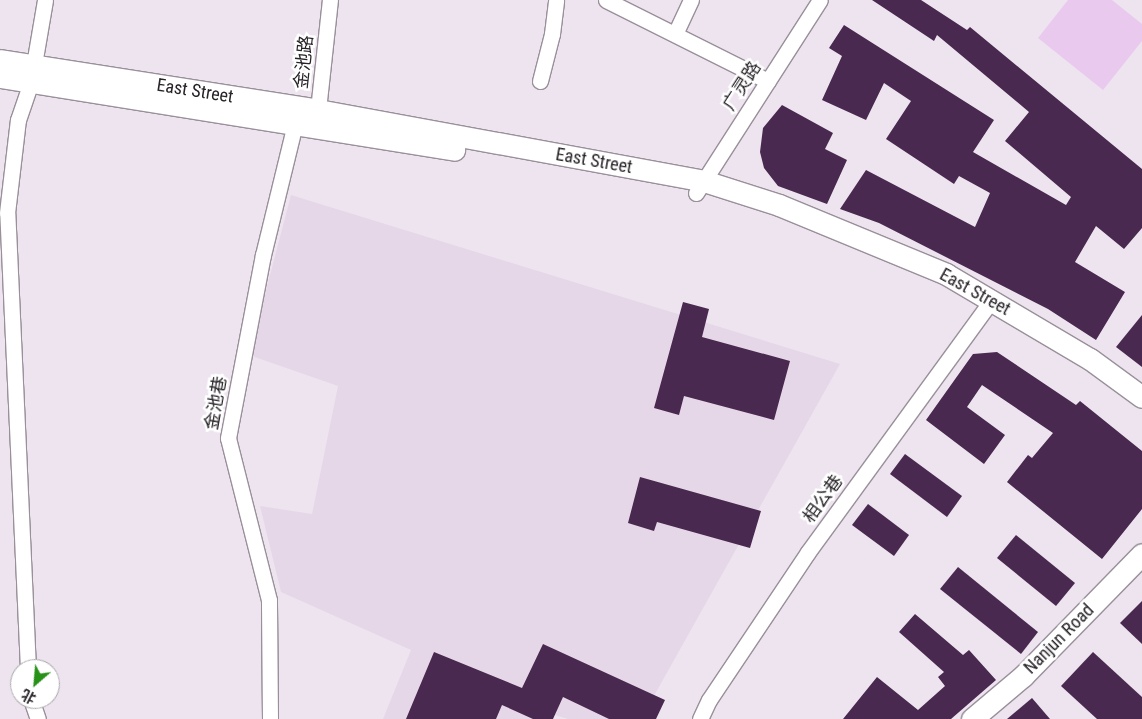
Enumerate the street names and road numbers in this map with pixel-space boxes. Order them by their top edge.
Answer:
street label: 金池路 [290,34,318,90]
street label: 广灵路 [718,57,766,115]
street label: East Street [155,74,235,108]
street label: East Street [554,144,634,178]
street label: East Street [936,264,1014,320]
street label: 金池巷 [201,375,231,431]
street label: 相公巷 [798,471,848,527]
street label: Nanjun Road [1019,599,1099,679]

